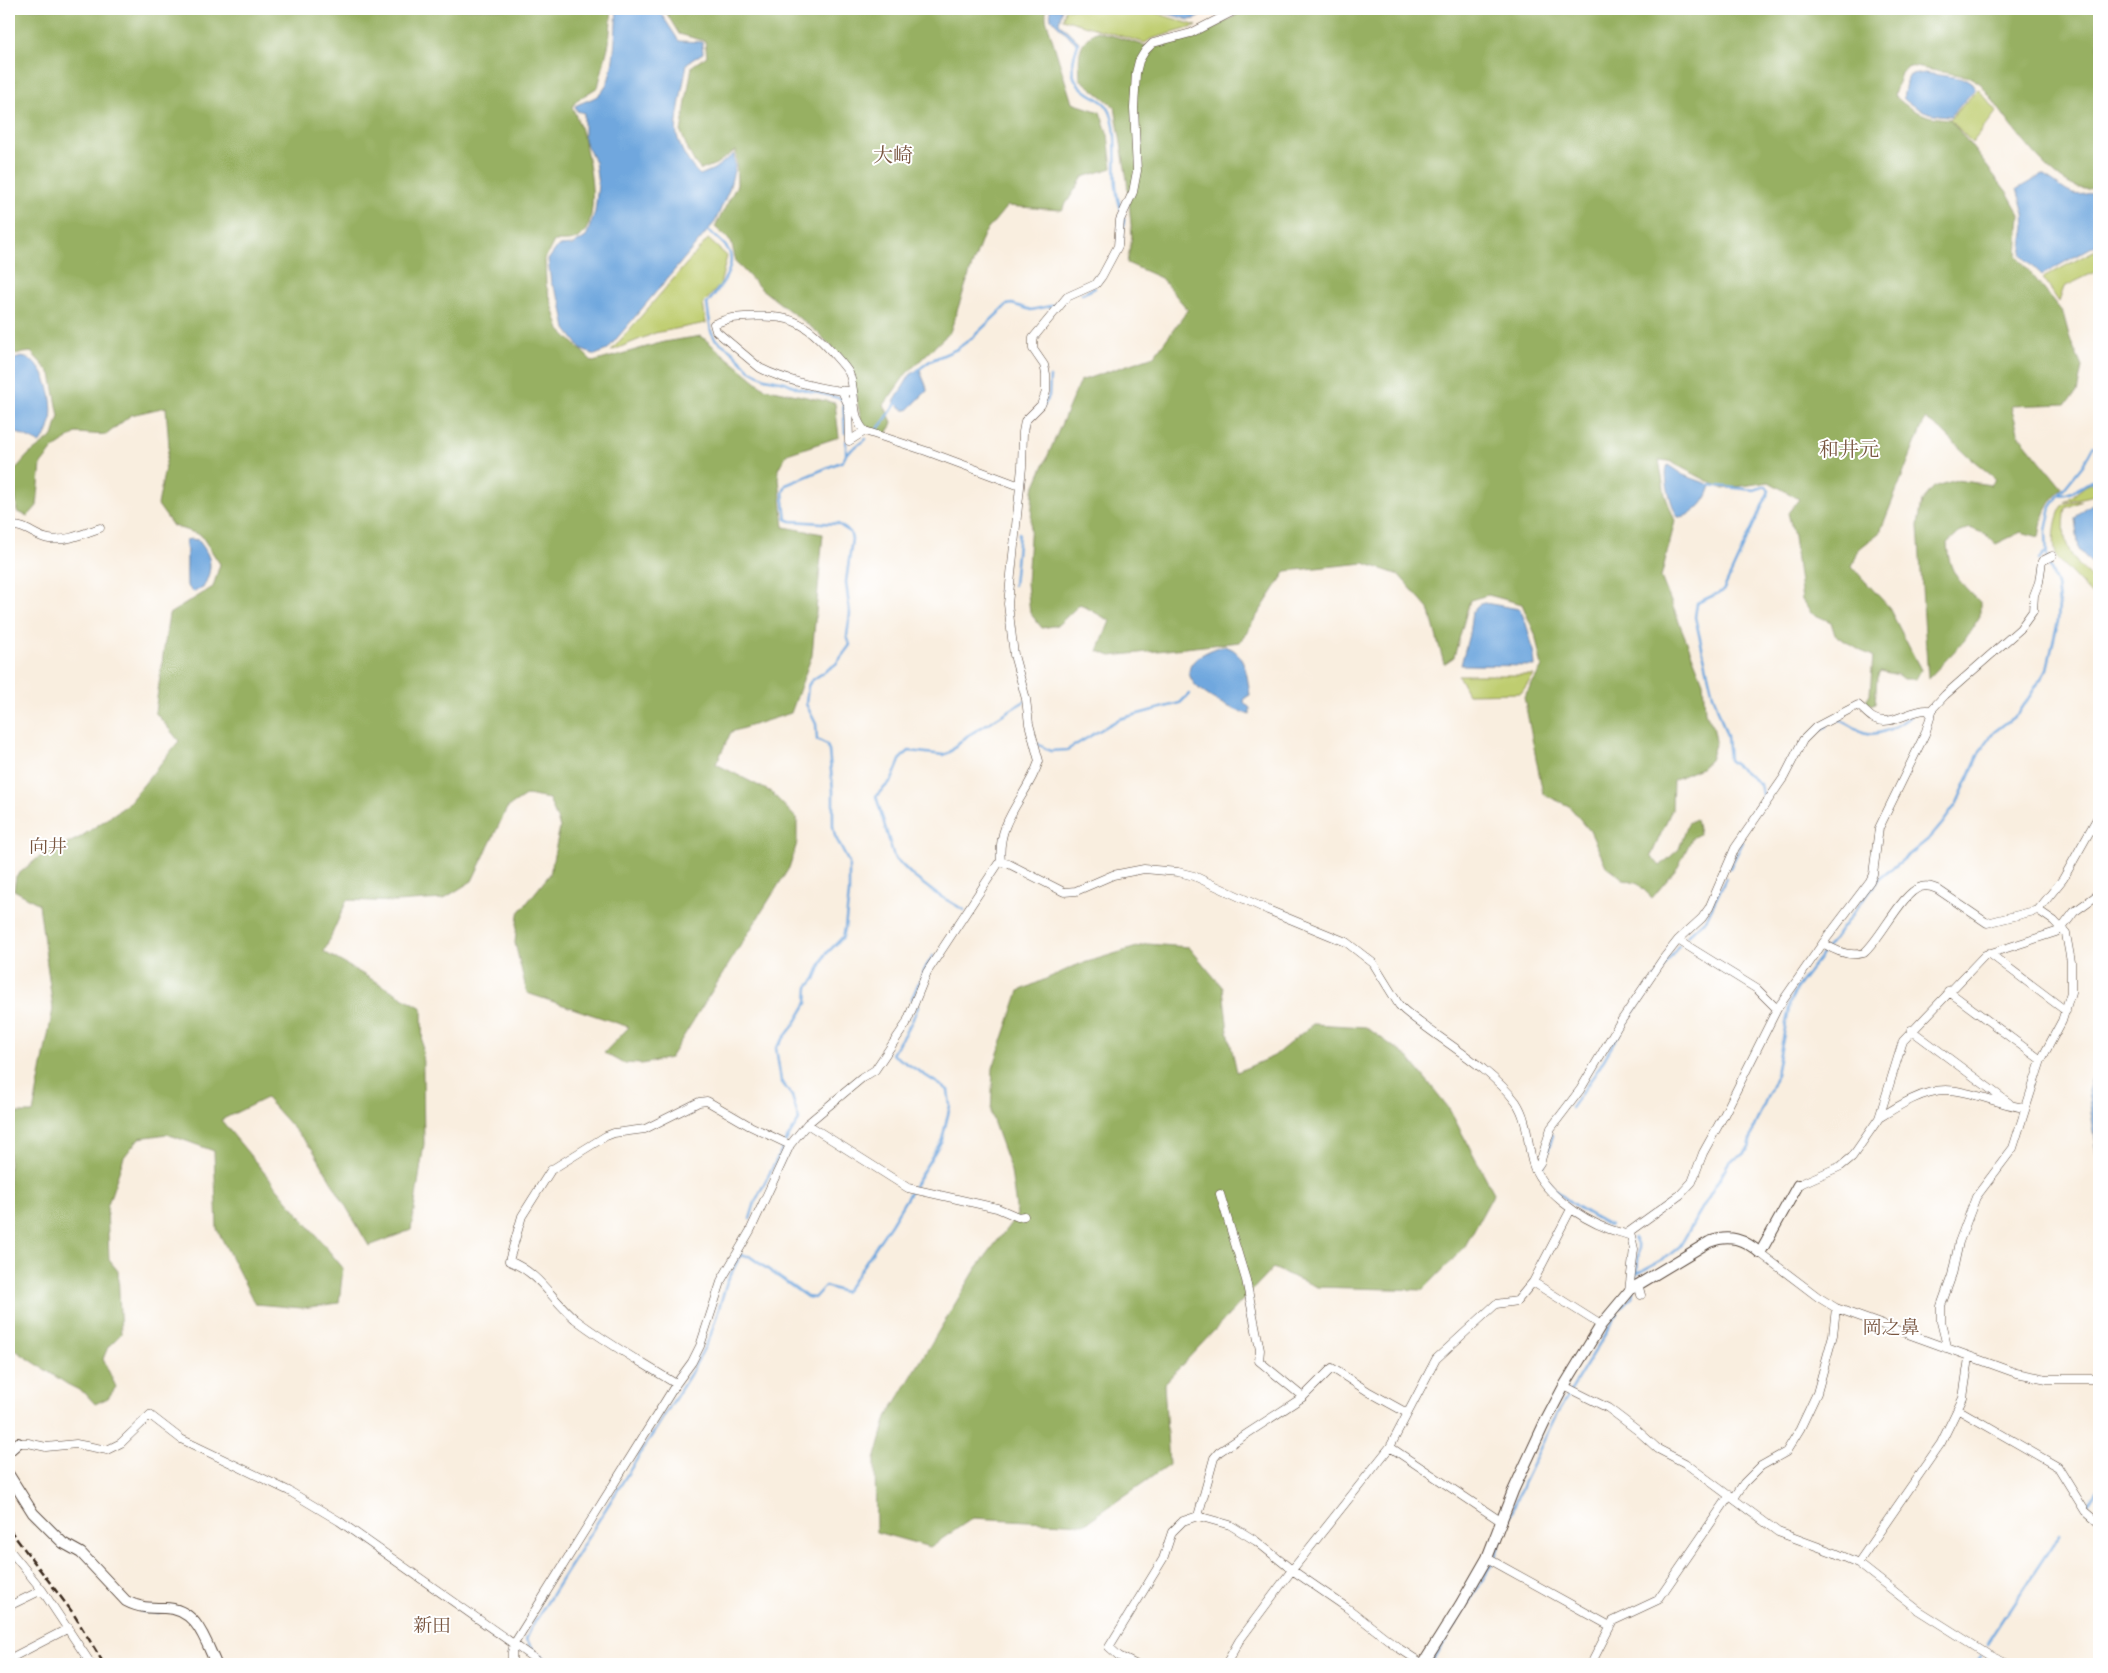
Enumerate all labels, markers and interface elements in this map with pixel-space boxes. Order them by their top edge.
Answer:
district label: 大崎 [873,140,913,169]
district label: 和井元 [1819,434,1879,463]
district label: 向井 [29,832,67,860]
district label: 岡之鼻 [1862,1313,1920,1341]
district label: 新田 [413,1611,451,1639]

